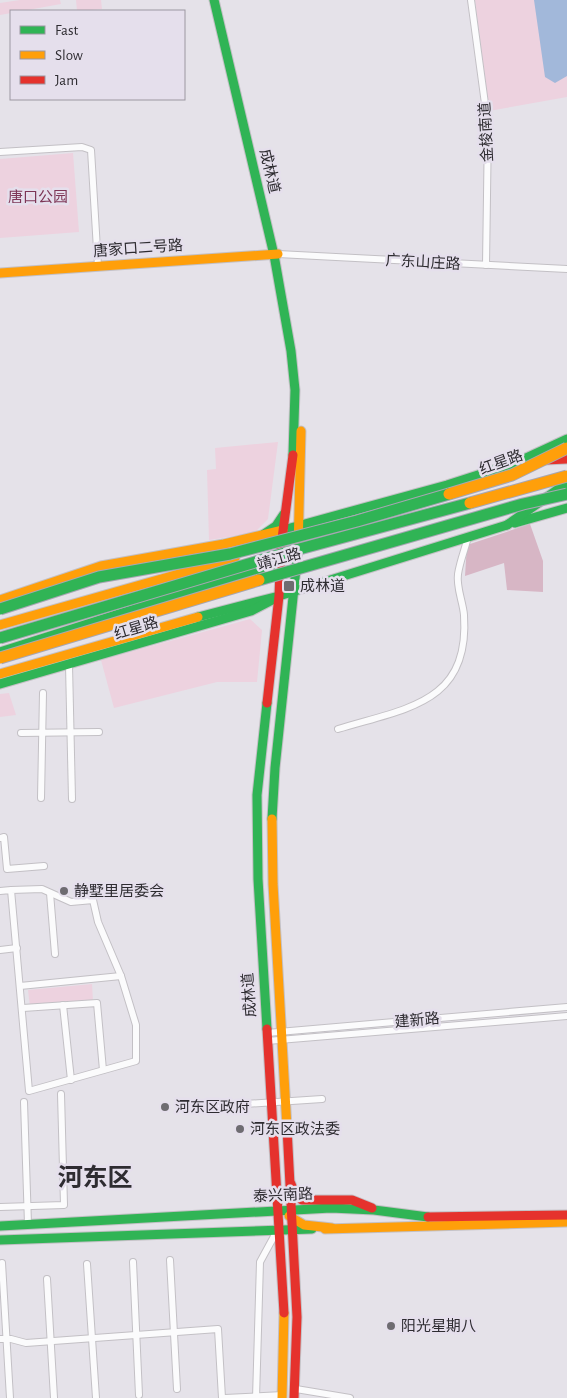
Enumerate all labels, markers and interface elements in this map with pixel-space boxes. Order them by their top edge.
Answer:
legend [10,10,185,100]
text: Fast [55,23,79,38]
text: Slow [55,48,83,63]
text: Jam [55,73,78,88]
street label: 金梭南道 [475,102,496,162]
street label: 成林道 [257,147,283,195]
park label: 唐口公园 [8,189,68,205]
street label: 唐家口二号路 [93,237,183,259]
street label: 广东山庄路 [385,252,461,272]
street label: 红星路 [477,447,525,477]
street label: 靖江路 [255,545,303,573]
place label: 成林道 [300,578,345,594]
marker: 成林道 [282,579,296,593]
street label: 红星路 [112,614,160,642]
place label: 静墅里居委会 [74,883,164,899]
marker: 静墅里居委会 [58,885,70,897]
street label: 成林道 [239,972,259,1018]
street label: 建新路 [394,1010,440,1030]
place label: 河东区政府 [175,1099,250,1115]
marker: 河东区政府 [159,1101,171,1113]
place label: 河东区政法委 [250,1121,340,1137]
marker: 河东区政法委 [234,1123,246,1135]
district label: 河东区 [57,1164,133,1191]
street label: 泰兴南路 [253,1185,313,1205]
place label: 阳光星期八 [401,1318,476,1334]
marker: 阳光星期八 [385,1320,397,1332]

